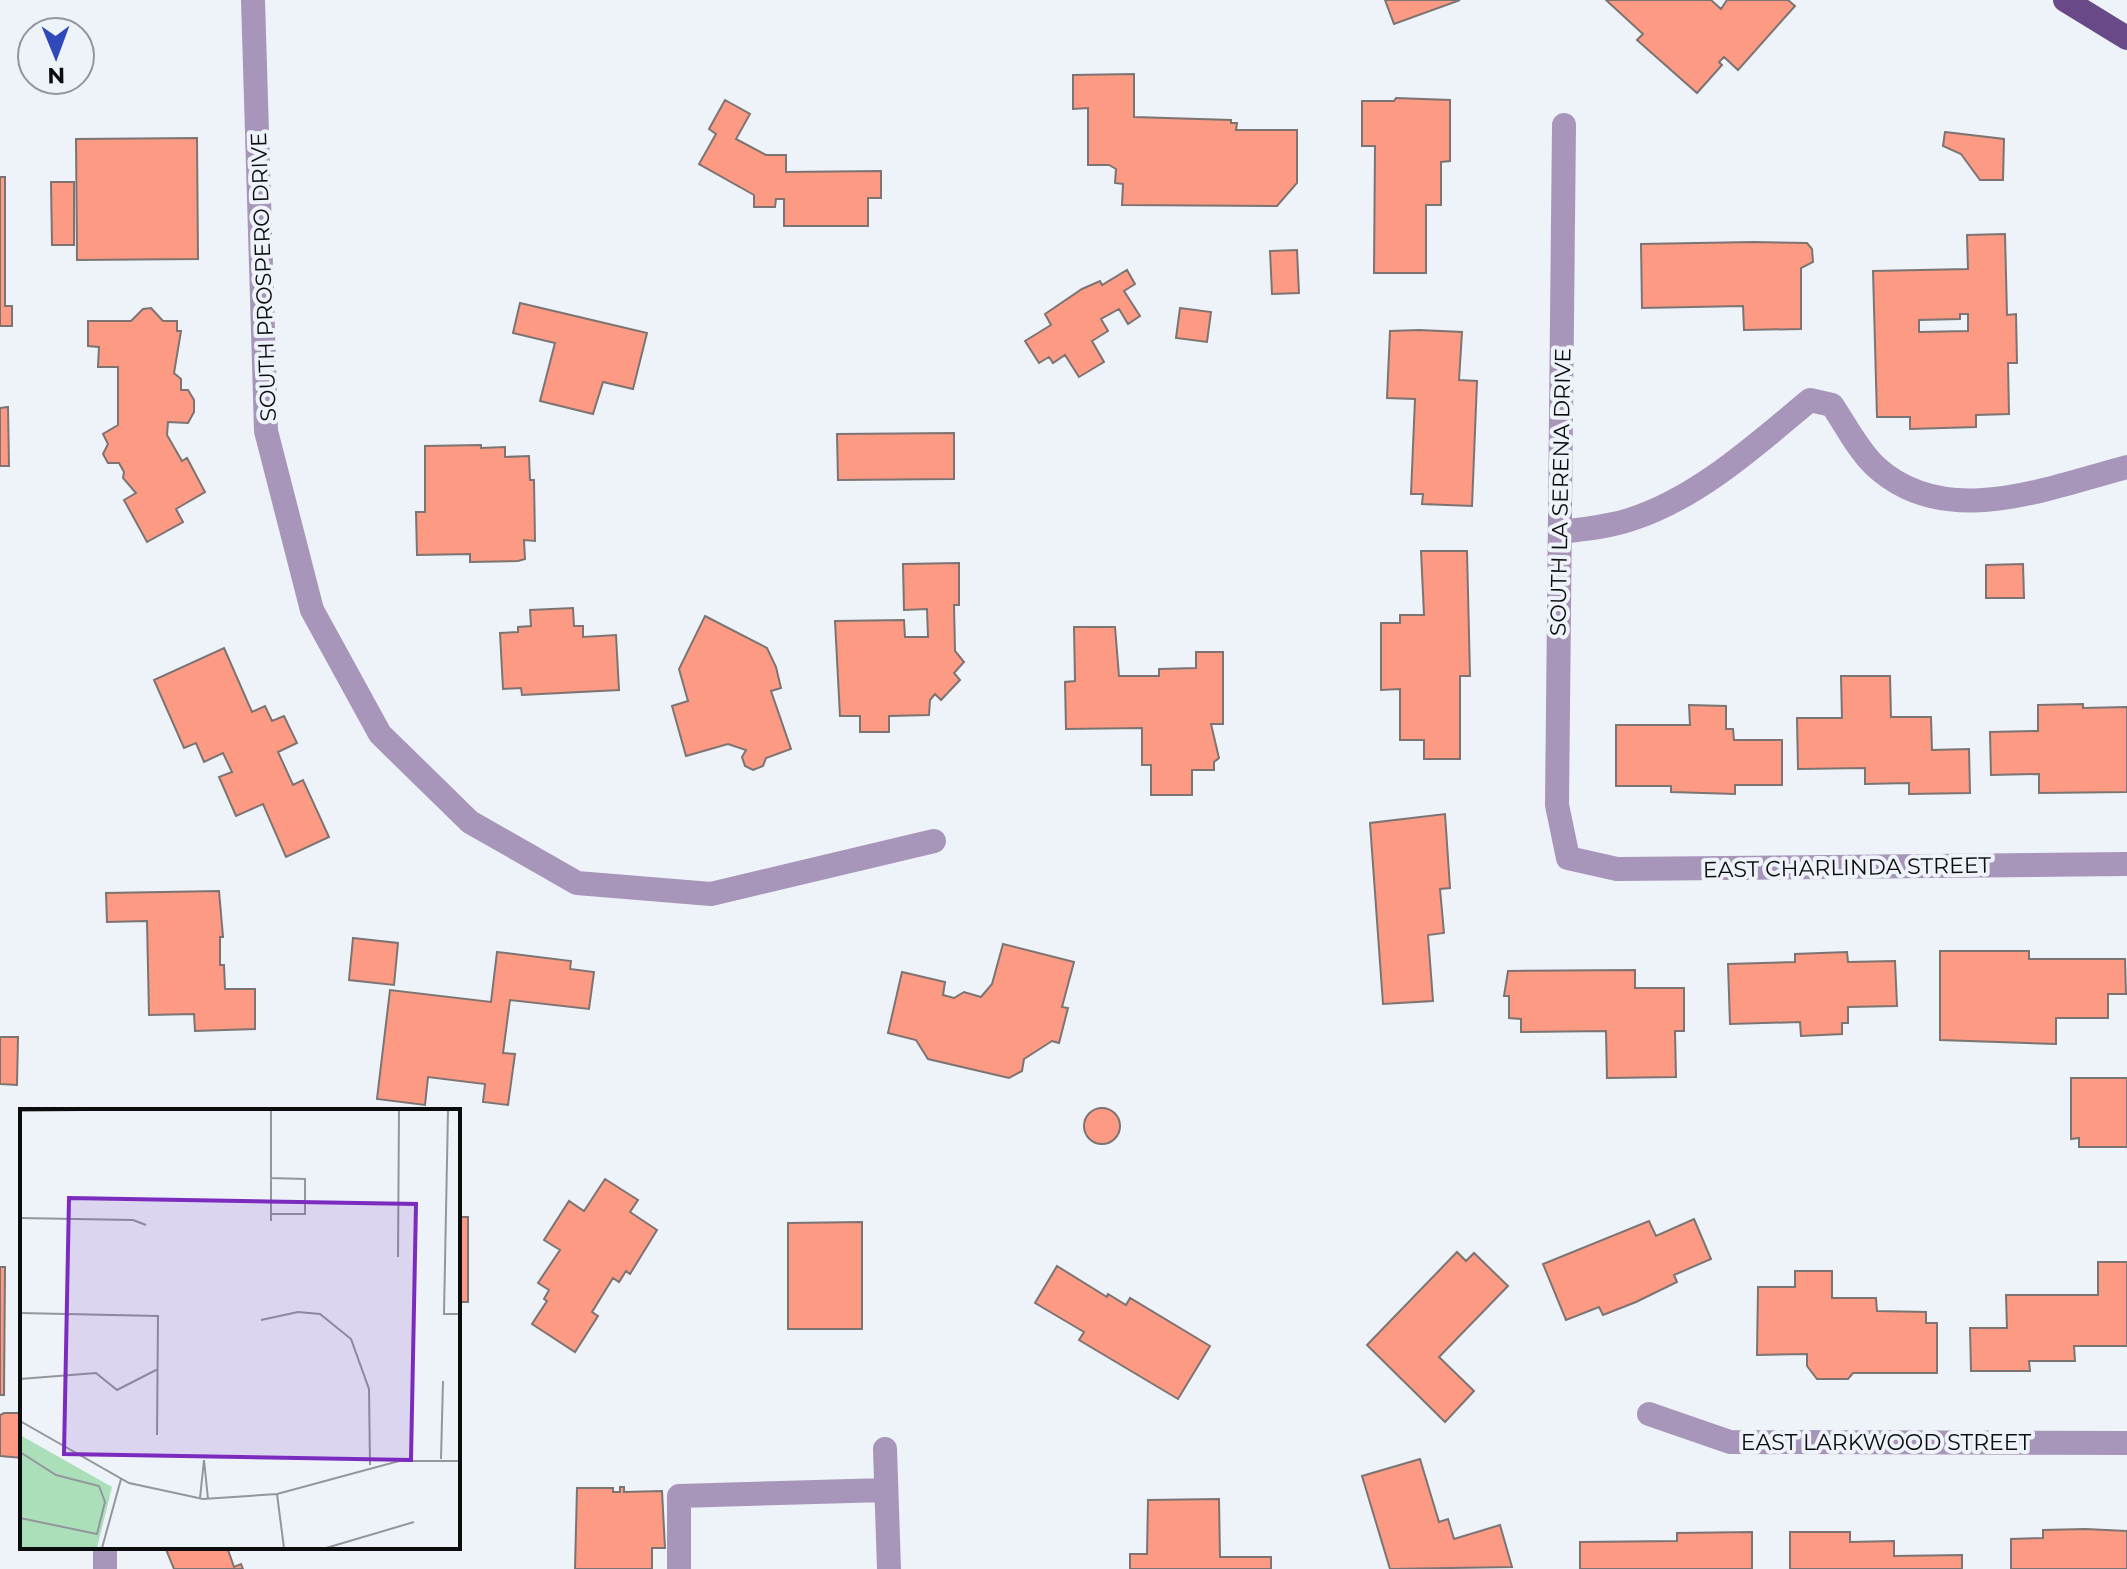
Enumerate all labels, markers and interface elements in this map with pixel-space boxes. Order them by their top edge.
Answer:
north arrow [16,16,96,96]
text: N [47,62,65,89]
street label: SOUTH PROSPERO DRIVE [245,132,282,422]
street label: SOUTH LA SERENA DRIVE [1544,348,1577,636]
street label: EAST CHARLINDA STREET [1703,851,1992,884]
inset map [20,1109,460,1549]
street label: EAST LARKWOOD STREET [1741,1429,2032,1456]

